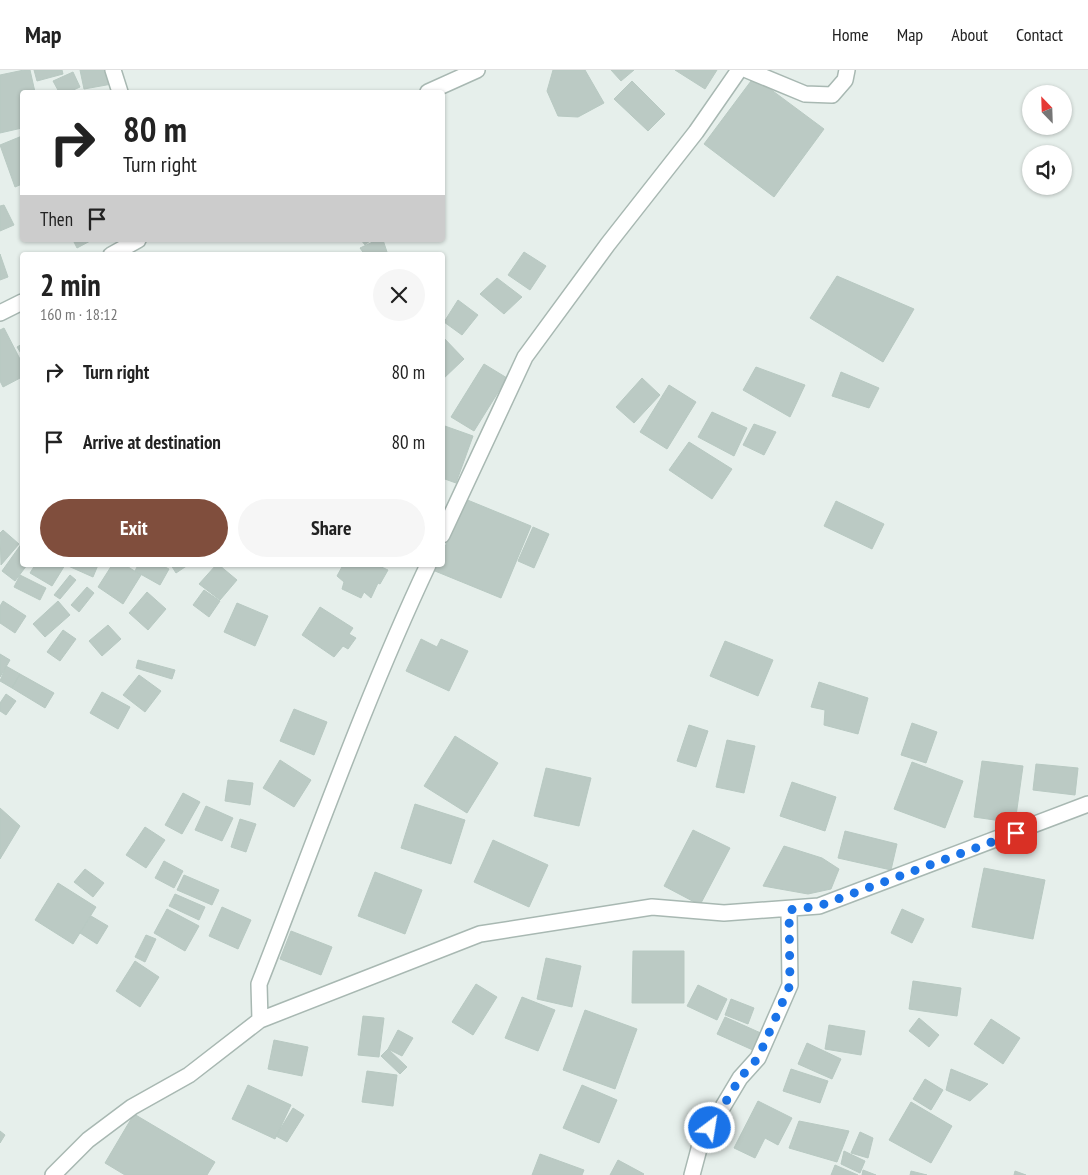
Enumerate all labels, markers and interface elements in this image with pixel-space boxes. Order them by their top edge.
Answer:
text: Map [25,19,62,50]
text: Home [832,23,869,46]
text: Map [897,23,923,46]
text: About [951,23,988,46]
text: Contact [1016,23,1063,46]
north arrow [1022,85,1072,135]
map controls [1022,85,1072,195]
text: 80 m [123,106,187,152]
icon: right [40,110,105,175]
button: sound [1022,145,1072,195]
text: Turn right [123,150,197,178]
icon: arrive [83,205,111,233]
text: Then [40,207,73,231]
text: 2 min [40,265,101,304]
button: close [373,269,425,321]
text: 160 m · 18:12 [40,304,118,324]
icon: right [40,358,68,386]
text: Turn right [83,360,149,384]
text: 80 m [392,360,425,384]
icon: arrive [40,428,68,456]
text: Arrive at destination [83,430,221,454]
text: 80 m [392,430,425,454]
button: Exit [40,499,228,557]
button: Share [238,499,425,557]
pin [995,812,1037,854]
icon: arrive [1002,819,1030,847]
position arrow [683,1101,735,1153]

